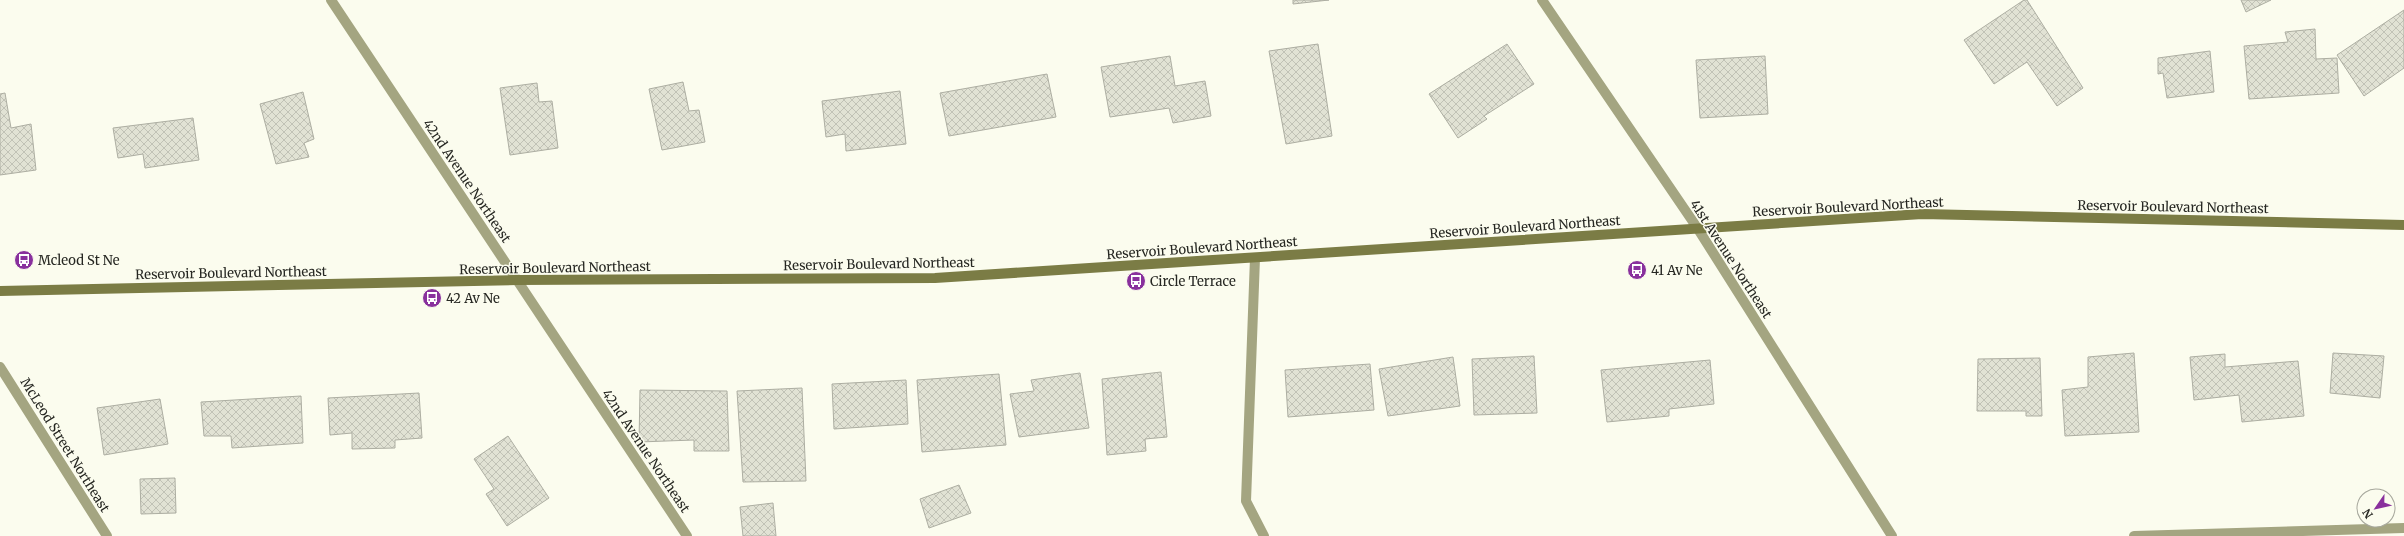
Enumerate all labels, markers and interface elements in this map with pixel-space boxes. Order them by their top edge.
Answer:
street label: 42nd Avenue Northeast [419,116,515,246]
street label: Reservoir Boulevard Northeast [1752,194,1944,220]
street label: 41st Avenue Northeast [1686,196,1776,322]
street label: Reservoir Boulevard Northeast [2077,197,2269,217]
street label: Reservoir Boulevard Northeast [1429,212,1621,242]
street label: Reservoir Boulevard Northeast [1106,233,1298,263]
bus stop icon: Mcleod St Ne [13,249,35,271]
place label: Mcleod St Ne [38,252,120,269]
street label: Reservoir Boulevard Northeast [783,254,975,274]
street label: Reservoir Boulevard Northeast [459,258,651,278]
bus stop icon: 41 Av Ne [1626,259,1648,281]
place label: 41 Av Ne [1651,262,1703,279]
street label: Reservoir Boulevard Northeast [135,263,327,283]
bus stop icon: Circle Terrace [1125,270,1147,292]
place label: Circle Terrace [1150,273,1236,290]
bus stop icon: 42 Av Ne [421,287,443,309]
place label: 42 Av Ne [446,290,500,307]
street label: McLeod Street Northeast [17,375,113,515]
street label: 42nd Avenue Northeast [598,386,694,516]
north arrow [2356,488,2396,528]
text: N [2359,506,2376,521]

